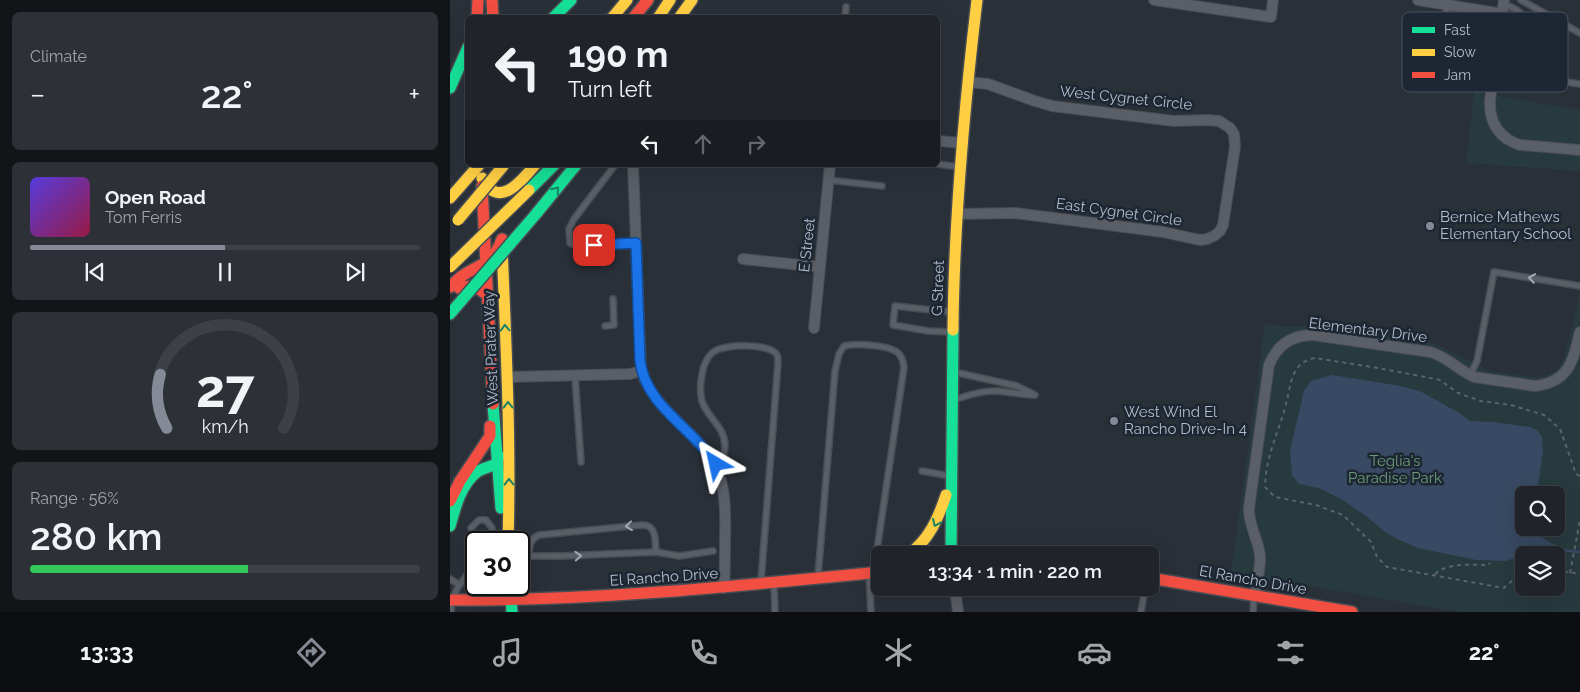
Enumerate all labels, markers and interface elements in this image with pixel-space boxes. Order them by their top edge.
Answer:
legend [1402,12,1568,92]
text: Fast [1444,22,1471,38]
text: 190 m [568,34,668,75]
icon: left [485,35,550,100]
text: Slow [1444,44,1476,60]
text: Climate [30,47,87,66]
text: Jam [1444,67,1471,83]
text: 22° [201,72,253,117]
text: Turn left [568,76,652,102]
text: − [30,78,45,111]
text: + [408,78,420,111]
street label: West Cygnet Circle [1059,82,1193,114]
icon: left [636,130,664,158]
icon: ahead [689,130,717,158]
icon: right [742,130,770,158]
text: Open Road [105,186,206,208]
one-way arrow [550,186,559,195]
street label: East Cygnet Circle [1055,194,1183,230]
text: Tom Ferris [105,208,182,227]
place label: Bernice Mathews Elementary School [1440,208,1572,243]
street label: E Street [795,217,819,273]
marker: Bernice Mathews Elementary School [1424,220,1436,232]
pin [573,224,615,266]
icon: arrive [580,231,608,259]
icon: previous [81,258,109,286]
icon: pause [211,258,239,286]
icon: next [341,258,369,286]
street label: G Street [928,260,948,316]
one-way arrow [1528,274,1536,284]
street label: West Prater Way [480,290,502,406]
street label: Elementary Drive [1308,314,1428,346]
one-way arrow [500,324,511,332]
text: 27 [196,358,255,419]
one-way arrow [503,401,513,408]
place label: West Wind El Rancho Drive-In 4 [1124,403,1247,438]
marker: West Wind El Rancho Drive-In 4 [1108,415,1120,427]
text: km/h [201,416,249,437]
position arrow [689,437,741,489]
park label: Teglia's Paradise Park [1348,452,1442,487]
one-way arrow [504,477,514,485]
map controls [1515,486,1565,596]
button: search [1515,486,1565,536]
text: Range · 56% [30,489,119,508]
text: 280 km [30,514,162,559]
one-way arrow [932,518,943,527]
one-way arrow [625,520,633,531]
speed limit sign: 30 [465,531,530,596]
button: layers [1515,546,1565,596]
one-way arrow [574,550,582,561]
text: 13:34 · 1 min · 220 m [928,560,1102,582]
street label: El Rancho Drive [1198,562,1308,598]
street label: El Rancho Drive [609,564,719,590]
icon: directions [294,635,329,670]
icon: music [490,635,525,670]
icon: phone [686,635,721,670]
icon: climate [881,635,916,670]
icon: car [1077,635,1112,670]
icon: filters [1273,635,1308,670]
text: 13:33 [80,639,134,665]
text: 22° [1469,639,1500,665]

